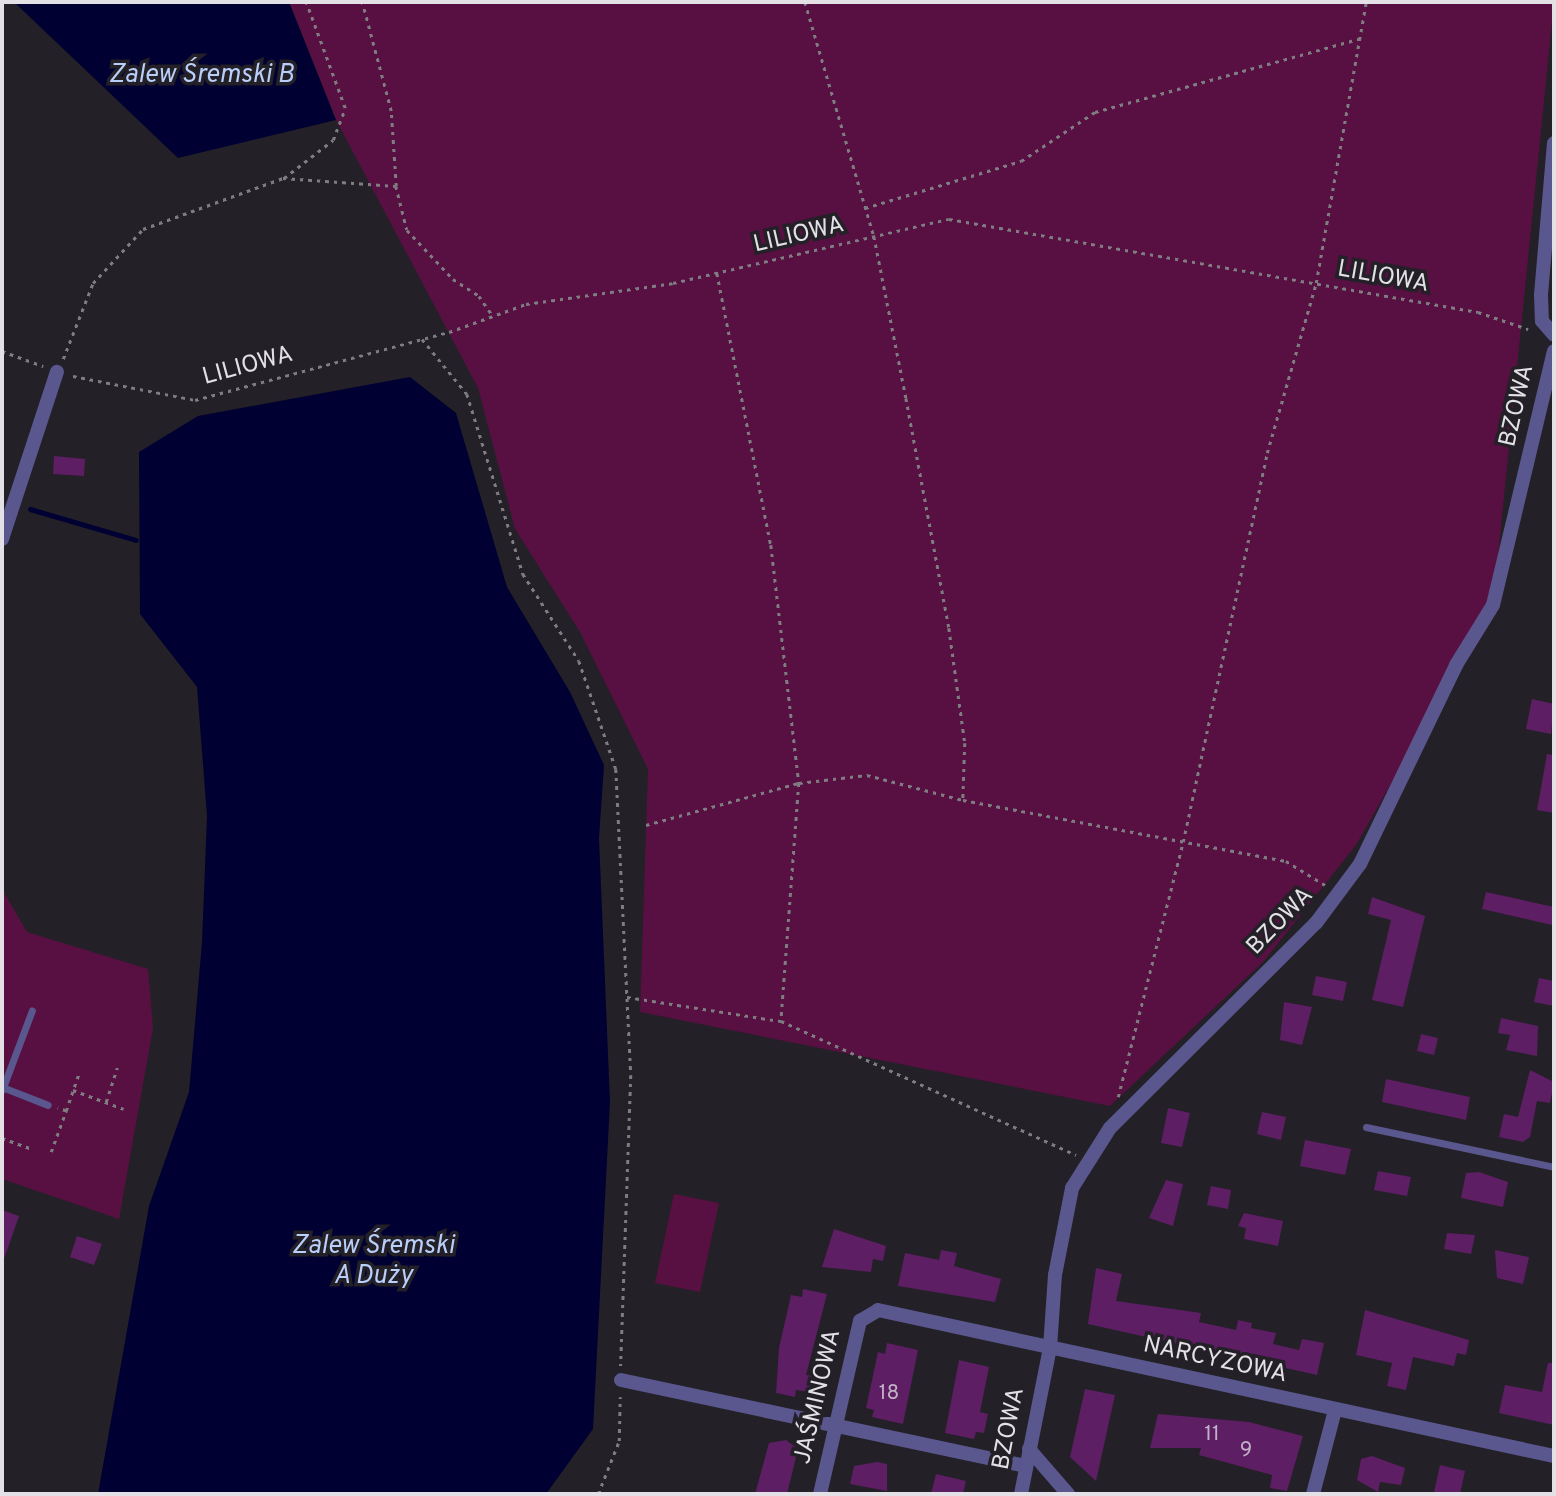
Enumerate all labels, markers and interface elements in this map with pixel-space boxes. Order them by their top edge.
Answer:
water label: Zalew Śremski B [108,60,294,92]
street label: LILIOWA [751,212,847,260]
street label: LILIOWA [1335,256,1431,300]
street label: LILIOWA [200,341,296,393]
street label: BZOWA [1495,362,1541,450]
street label: BZOWA [1242,882,1320,962]
water label: Zalew Śremski A Duży [292,1231,454,1292]
street label: JAŚMINOWA [790,1327,848,1467]
street label: NARCYZOWA [1140,1332,1290,1390]
house number: 18 [879,1381,899,1407]
street label: BZOWA [988,1385,1032,1473]
house number: 11 [1204,1422,1220,1448]
house number: 9 [1240,1438,1252,1464]

